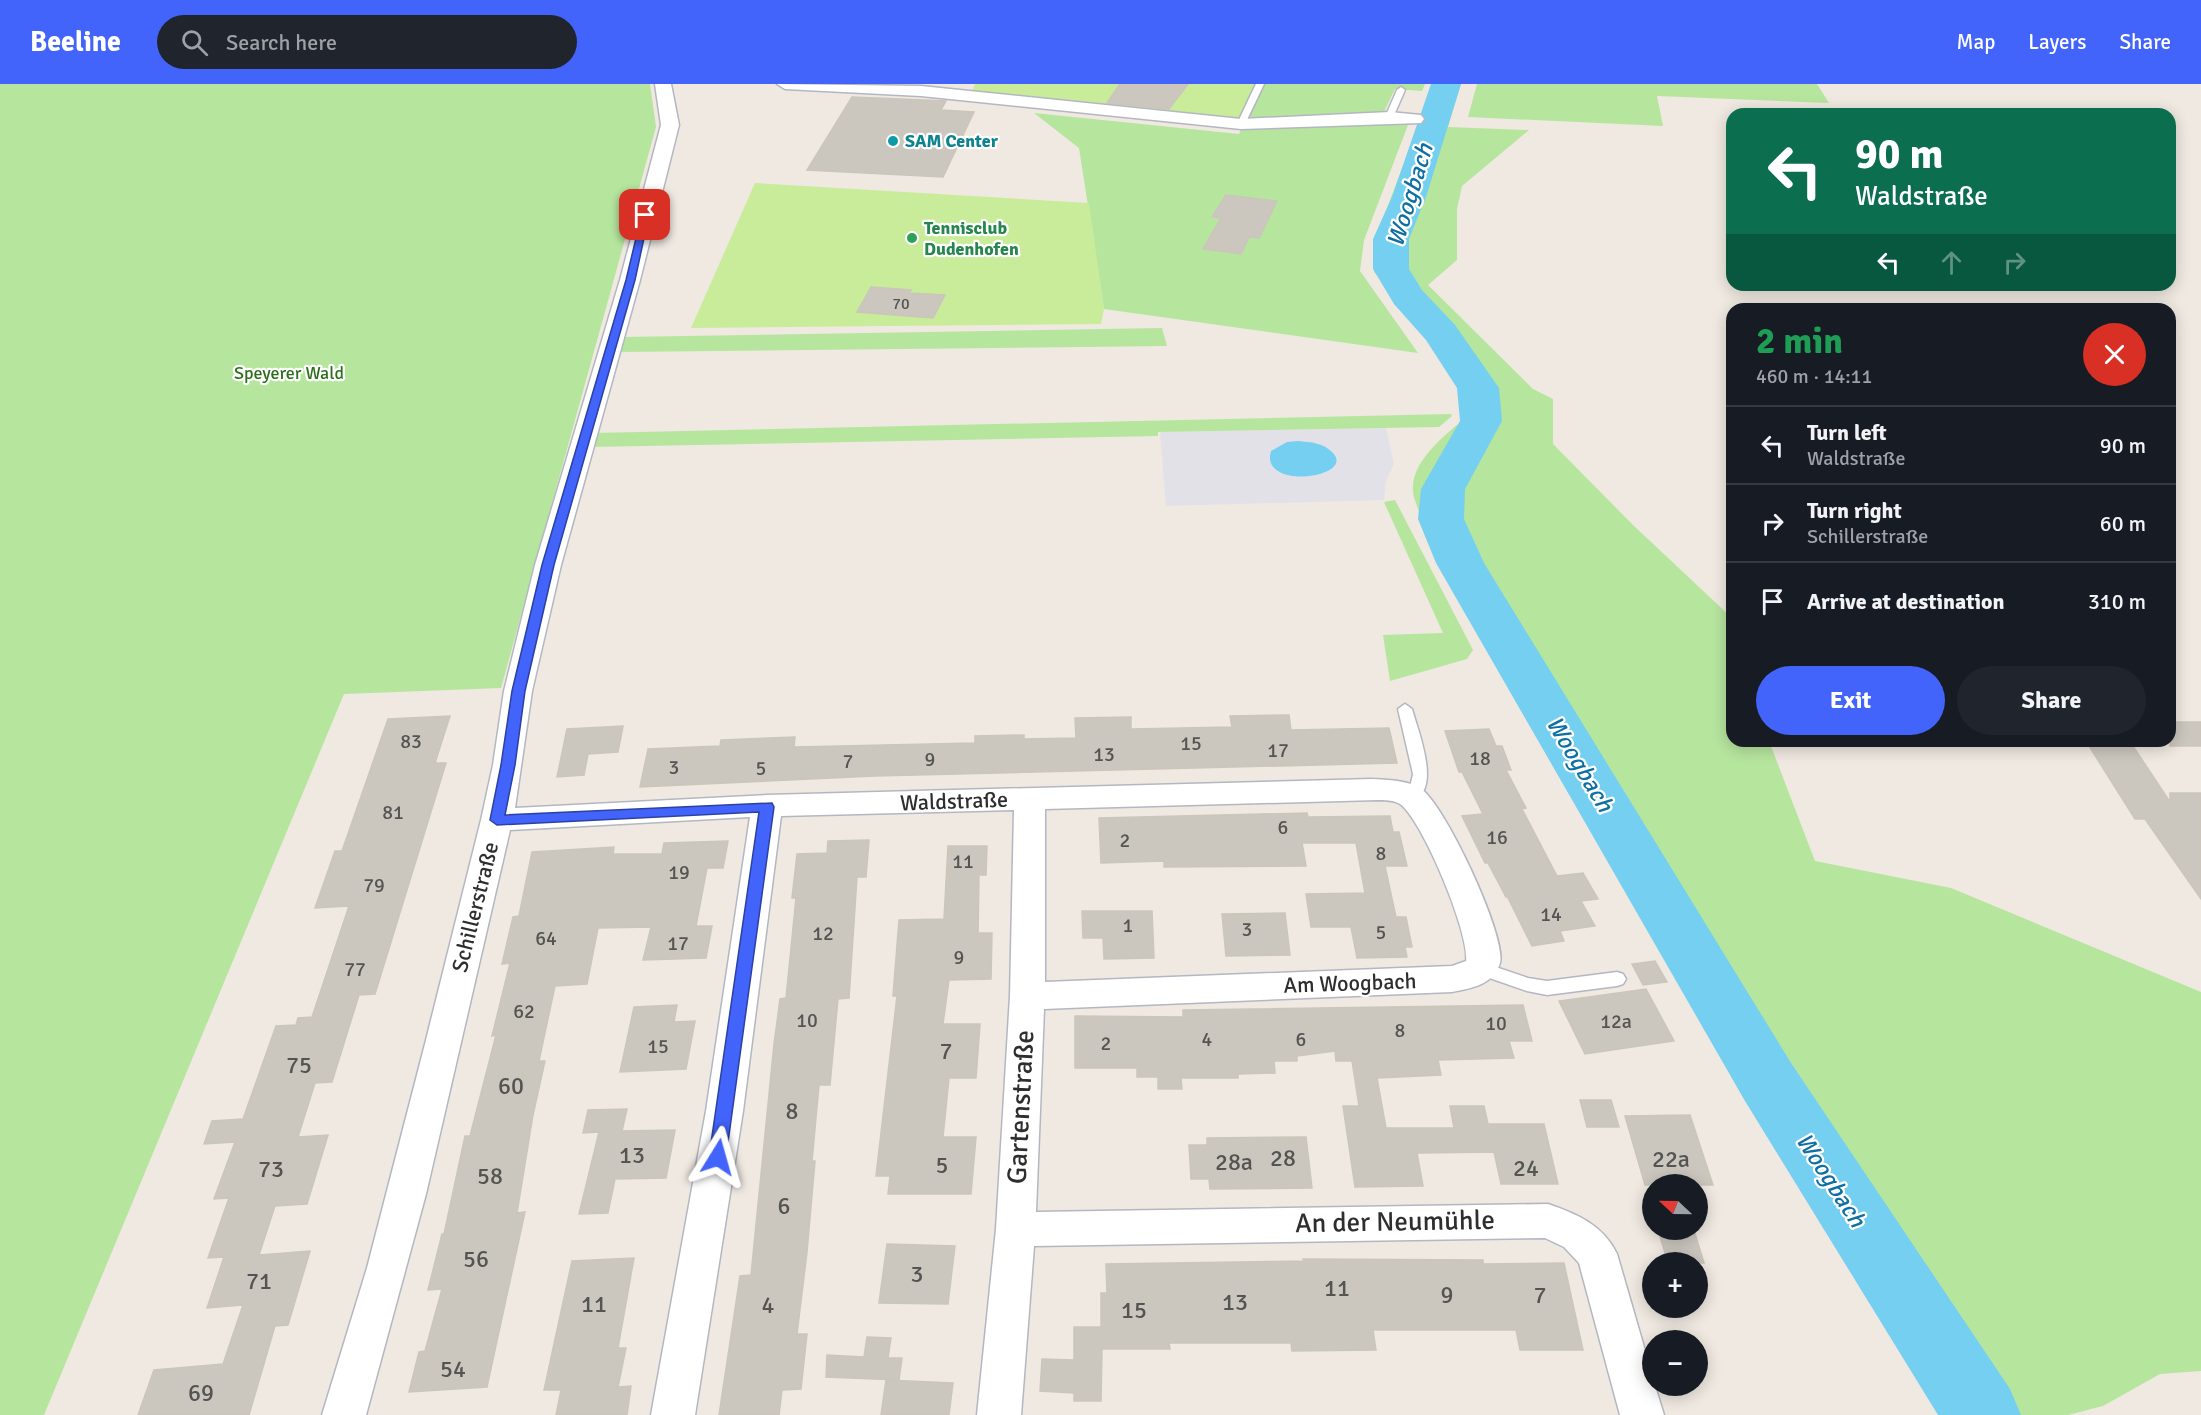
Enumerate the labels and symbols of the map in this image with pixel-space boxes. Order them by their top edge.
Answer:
place label: SAM Center [905,130,999,152]
marker: SAM Center [886,134,900,148]
water label: Woogbach [1380,139,1440,250]
pin [619,189,670,240]
place label: Tennisclub Dudenhofen [924,217,1019,260]
marker: Tennisclub Dudenhofen [905,231,919,245]
house number: 70 [892,294,910,314]
park label: Speyerer Wald [234,362,344,384]
water label: Woogbach [1540,711,1621,818]
house number: 83 [400,729,422,754]
house number: 15 [1180,731,1202,756]
house number: 17 [1267,738,1289,763]
house number: 13 [1093,742,1115,767]
house number: 18 [1469,746,1491,771]
house number: 9 [925,747,935,772]
house number: 7 [843,749,853,774]
house number: 3 [669,755,679,780]
house number: 5 [756,756,766,781]
street label: Waldstraße [899,786,1009,816]
house number: 81 [382,800,404,825]
house number: 6 [1278,815,1288,840]
house number: 16 [1486,825,1508,850]
house number: 2 [1120,828,1130,853]
street label: Schillerstraße [446,839,504,975]
house number: 8 [1376,841,1386,866]
house number: 11 [952,849,974,874]
house number: 19 [668,860,690,885]
house number: 79 [363,873,385,898]
house number: 14 [1540,902,1562,927]
house number: 1 [1123,913,1133,938]
house number: 3 [1242,917,1252,942]
house number: 5 [1376,920,1386,945]
house number: 12 [812,921,834,946]
house number: 64 [535,926,557,951]
house number: 17 [667,931,689,956]
house number: 9 [954,945,964,970]
house number: 77 [344,957,366,982]
street label: Am Woogbach [1283,967,1417,999]
house number: 62 [513,999,535,1024]
house number: 10 [796,1008,818,1033]
house number: 12a [1600,1009,1632,1034]
house number: 10 [1485,1011,1507,1036]
house number: 8 [1395,1018,1405,1043]
house number: 4 [1202,1027,1213,1052]
house number: 6 [1296,1027,1306,1052]
street label: Gartenstraße [1000,1029,1042,1185]
house number: 2 [1101,1031,1111,1056]
house number: 15 [647,1034,669,1059]
house number: 7 [940,1036,952,1066]
house number: 75 [286,1050,312,1080]
house number: 60 [498,1071,524,1101]
house number: 8 [786,1096,798,1126]
position arrow [686,1125,750,1189]
water label: Woogbach [1789,1127,1873,1233]
house number: 13 [619,1140,645,1170]
house number: 28 [1270,1143,1296,1173]
house number: 22a [1652,1144,1690,1174]
house number: 28a [1215,1147,1253,1177]
house number: 5 [936,1150,948,1180]
house number: 24 [1513,1153,1539,1183]
house number: 73 [258,1154,284,1184]
house number: 58 [477,1161,503,1191]
north arrow [1642,1174,1708,1240]
house number: 6 [778,1191,790,1221]
street label: An der Neumühle [1295,1204,1495,1240]
house number: 56 [463,1244,489,1274]
house number: 3 [911,1259,923,1289]
house number: 71 [246,1266,272,1296]
house number: 11 [1324,1273,1350,1303]
house number: 9 [1441,1280,1453,1310]
house number: 7 [1534,1280,1546,1310]
house number: 13 [1222,1287,1248,1317]
house number: 11 [581,1289,607,1319]
house number: 4 [762,1290,775,1320]
house number: 15 [1121,1295,1147,1325]
house number: 54 [440,1354,466,1384]
house number: 69 [188,1378,214,1408]

